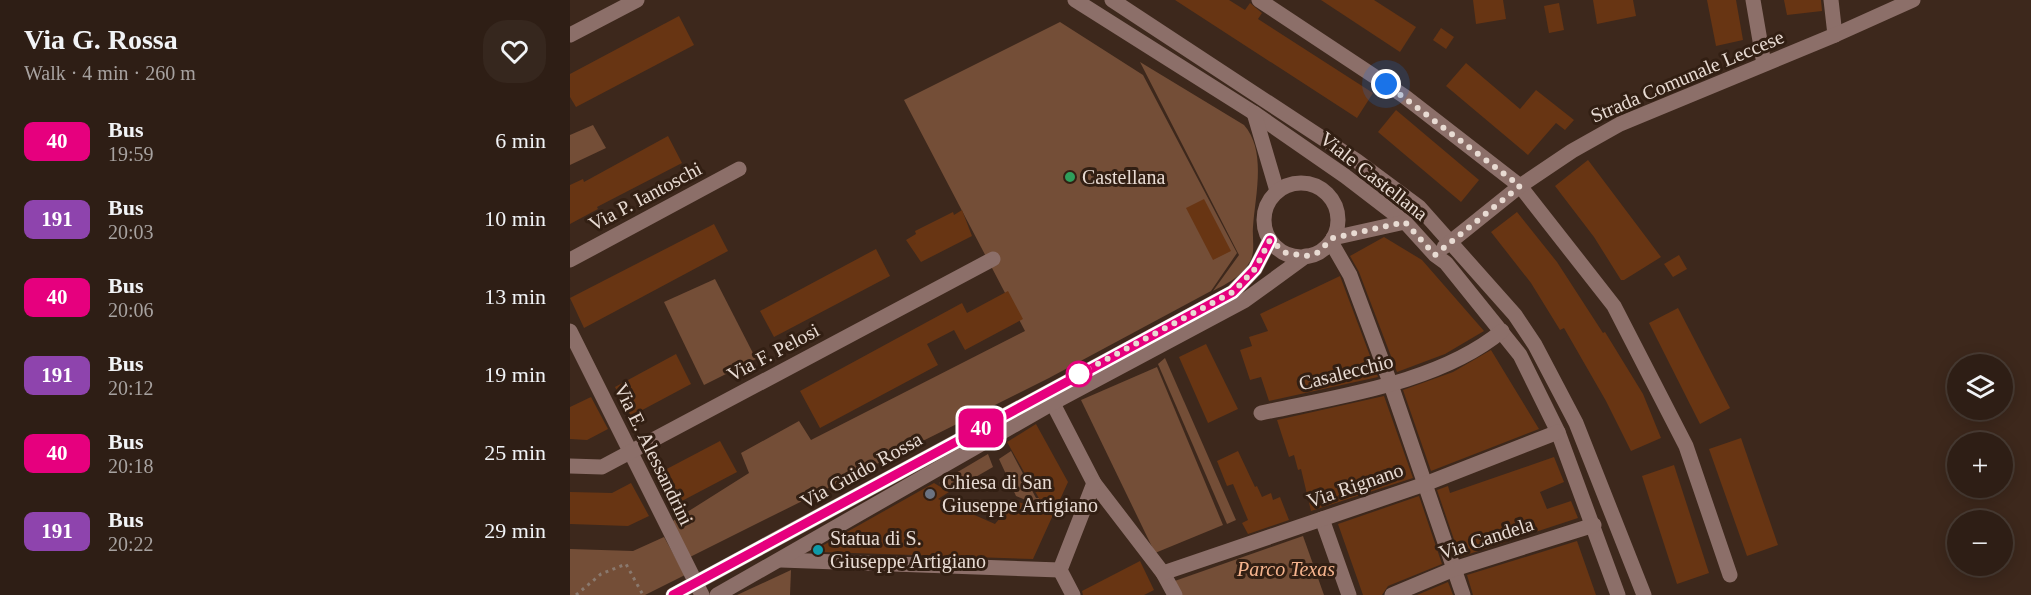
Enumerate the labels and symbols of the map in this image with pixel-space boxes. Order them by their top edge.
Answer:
street label: Strada Comunale Leccese [1587,25,1787,127]
your location [1371,69,1401,99]
street label: Viale Castellana [1316,127,1432,225]
street label: Via P. Iantoschi [585,157,706,235]
place label: Castellana [1082,166,1165,188]
marker: Castellana [1063,170,1077,184]
street label: Via F. Pelosi [723,318,823,385]
street label: Casalecchio [1296,350,1396,394]
unlabelled marker [1066,361,1092,387]
street label: Via E. Alessandrini [610,380,698,529]
line badge: 40 [954,408,1008,448]
street label: Via Guido Rossa [796,427,926,512]
street label: Via Rignano [1304,458,1406,513]
place label: Chiesa di San Giuseppe Artigiano [942,471,1098,517]
marker: Chiesa di San Giuseppe Artigiano [923,487,937,501]
street label: Via Candela [1436,512,1536,564]
place label: Statua di S. Giuseppe Artigiano [830,527,986,573]
marker: Statua di S. Giuseppe Artigiano [811,543,825,557]
park label: Parco Texas [1236,558,1335,580]

